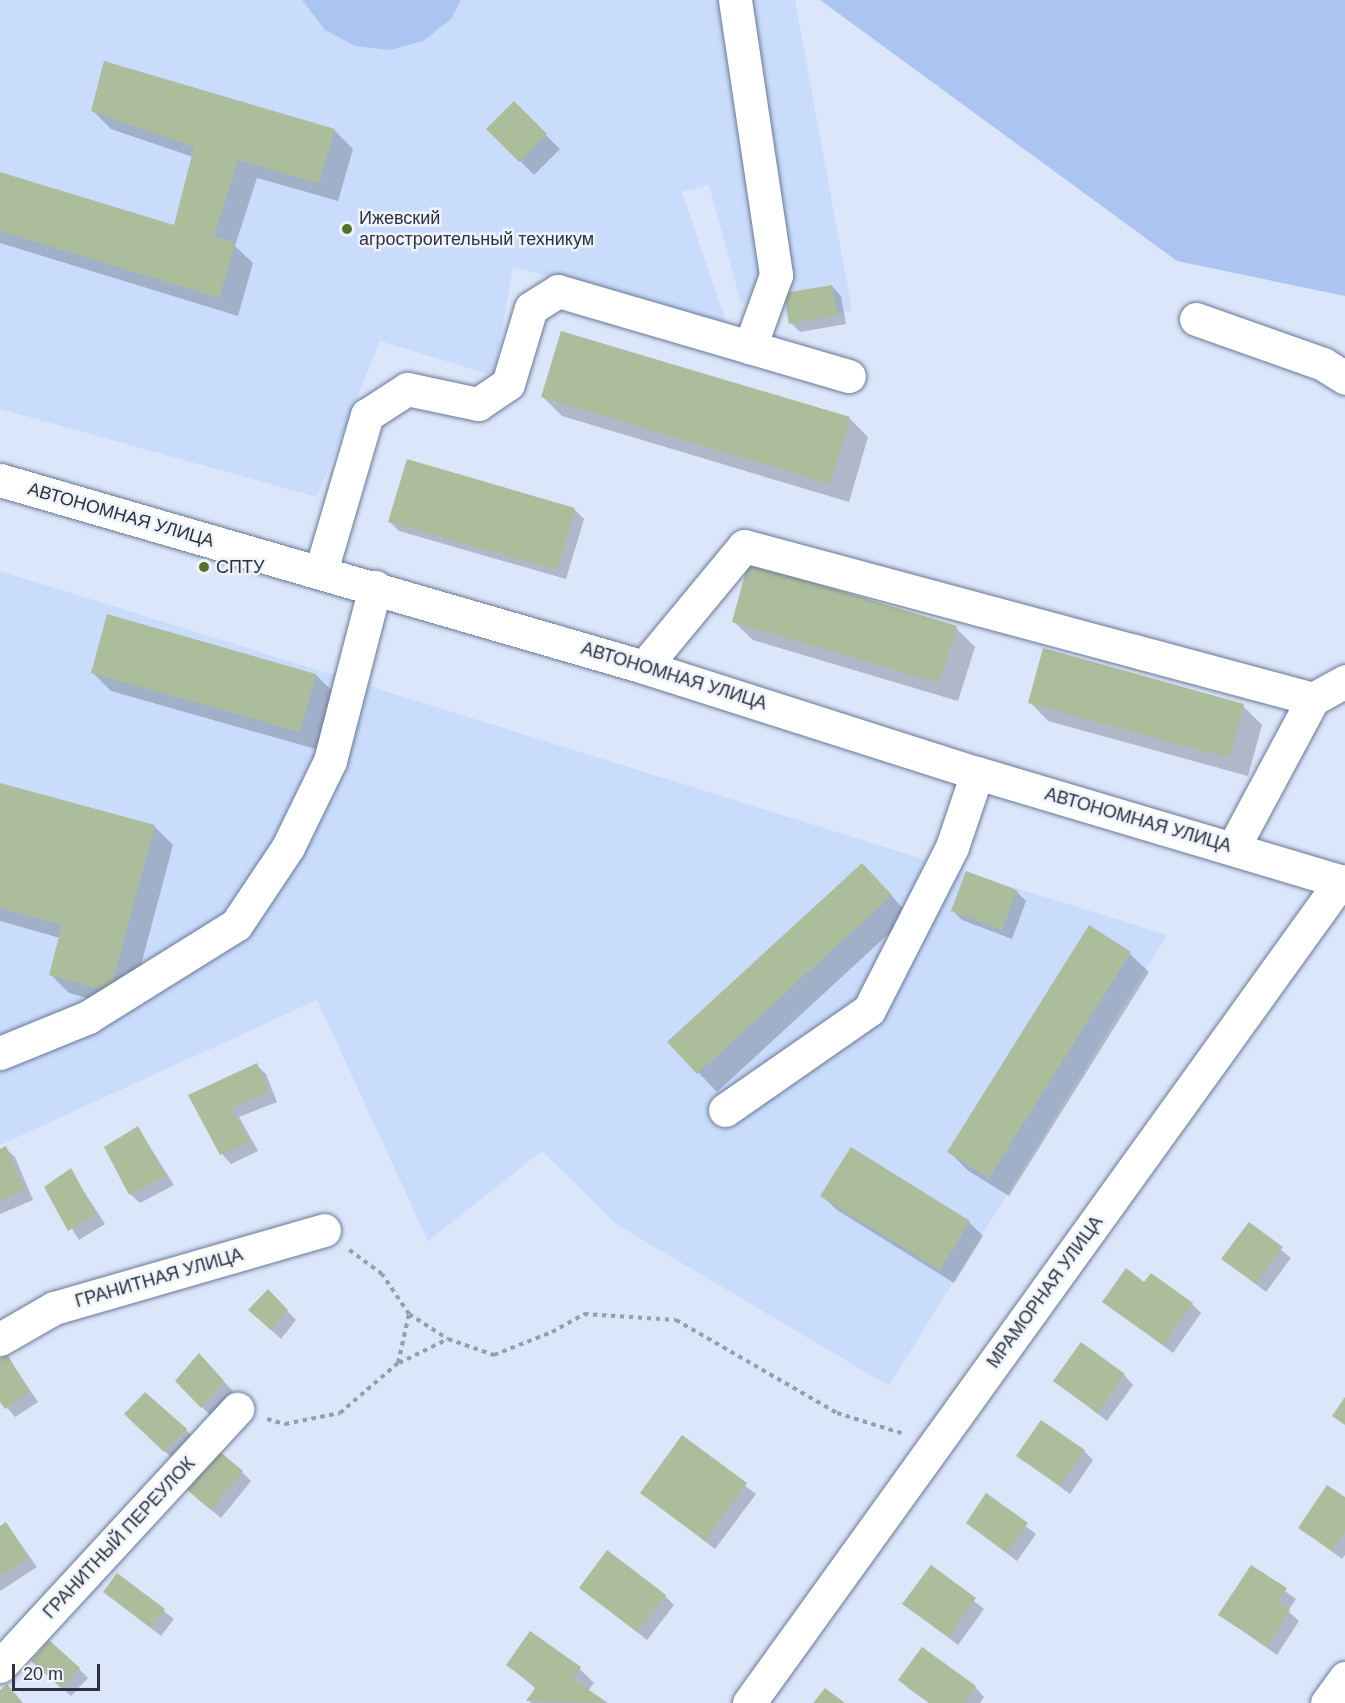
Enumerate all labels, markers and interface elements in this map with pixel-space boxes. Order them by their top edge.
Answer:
place label: Ижевский агростроительный техникум [359,208,594,250]
marker: Ижевский агростроительный техникум [340,222,354,236]
street label: АВТОНОМНАЯ УЛИЦА [25,478,217,552]
place label: СПТУ [216,556,264,578]
marker: СПТУ [197,560,211,574]
street label: АВТОНОМНАЯ УЛИЦА [579,637,769,715]
street label: АВТОНОМНАЯ УЛИЦА [1042,783,1234,857]
street label: МРАМОРНАЯ УЛИЦА [983,1212,1107,1372]
street label: ГРАНИТНАЯ УЛИЦА [73,1244,245,1312]
street label: ГРАНИТНЫЙ ПЕРЕУЛОК [39,1453,199,1623]
scale bar [15,1652,104,1690]
text: 20 m [23,1664,63,1684]

